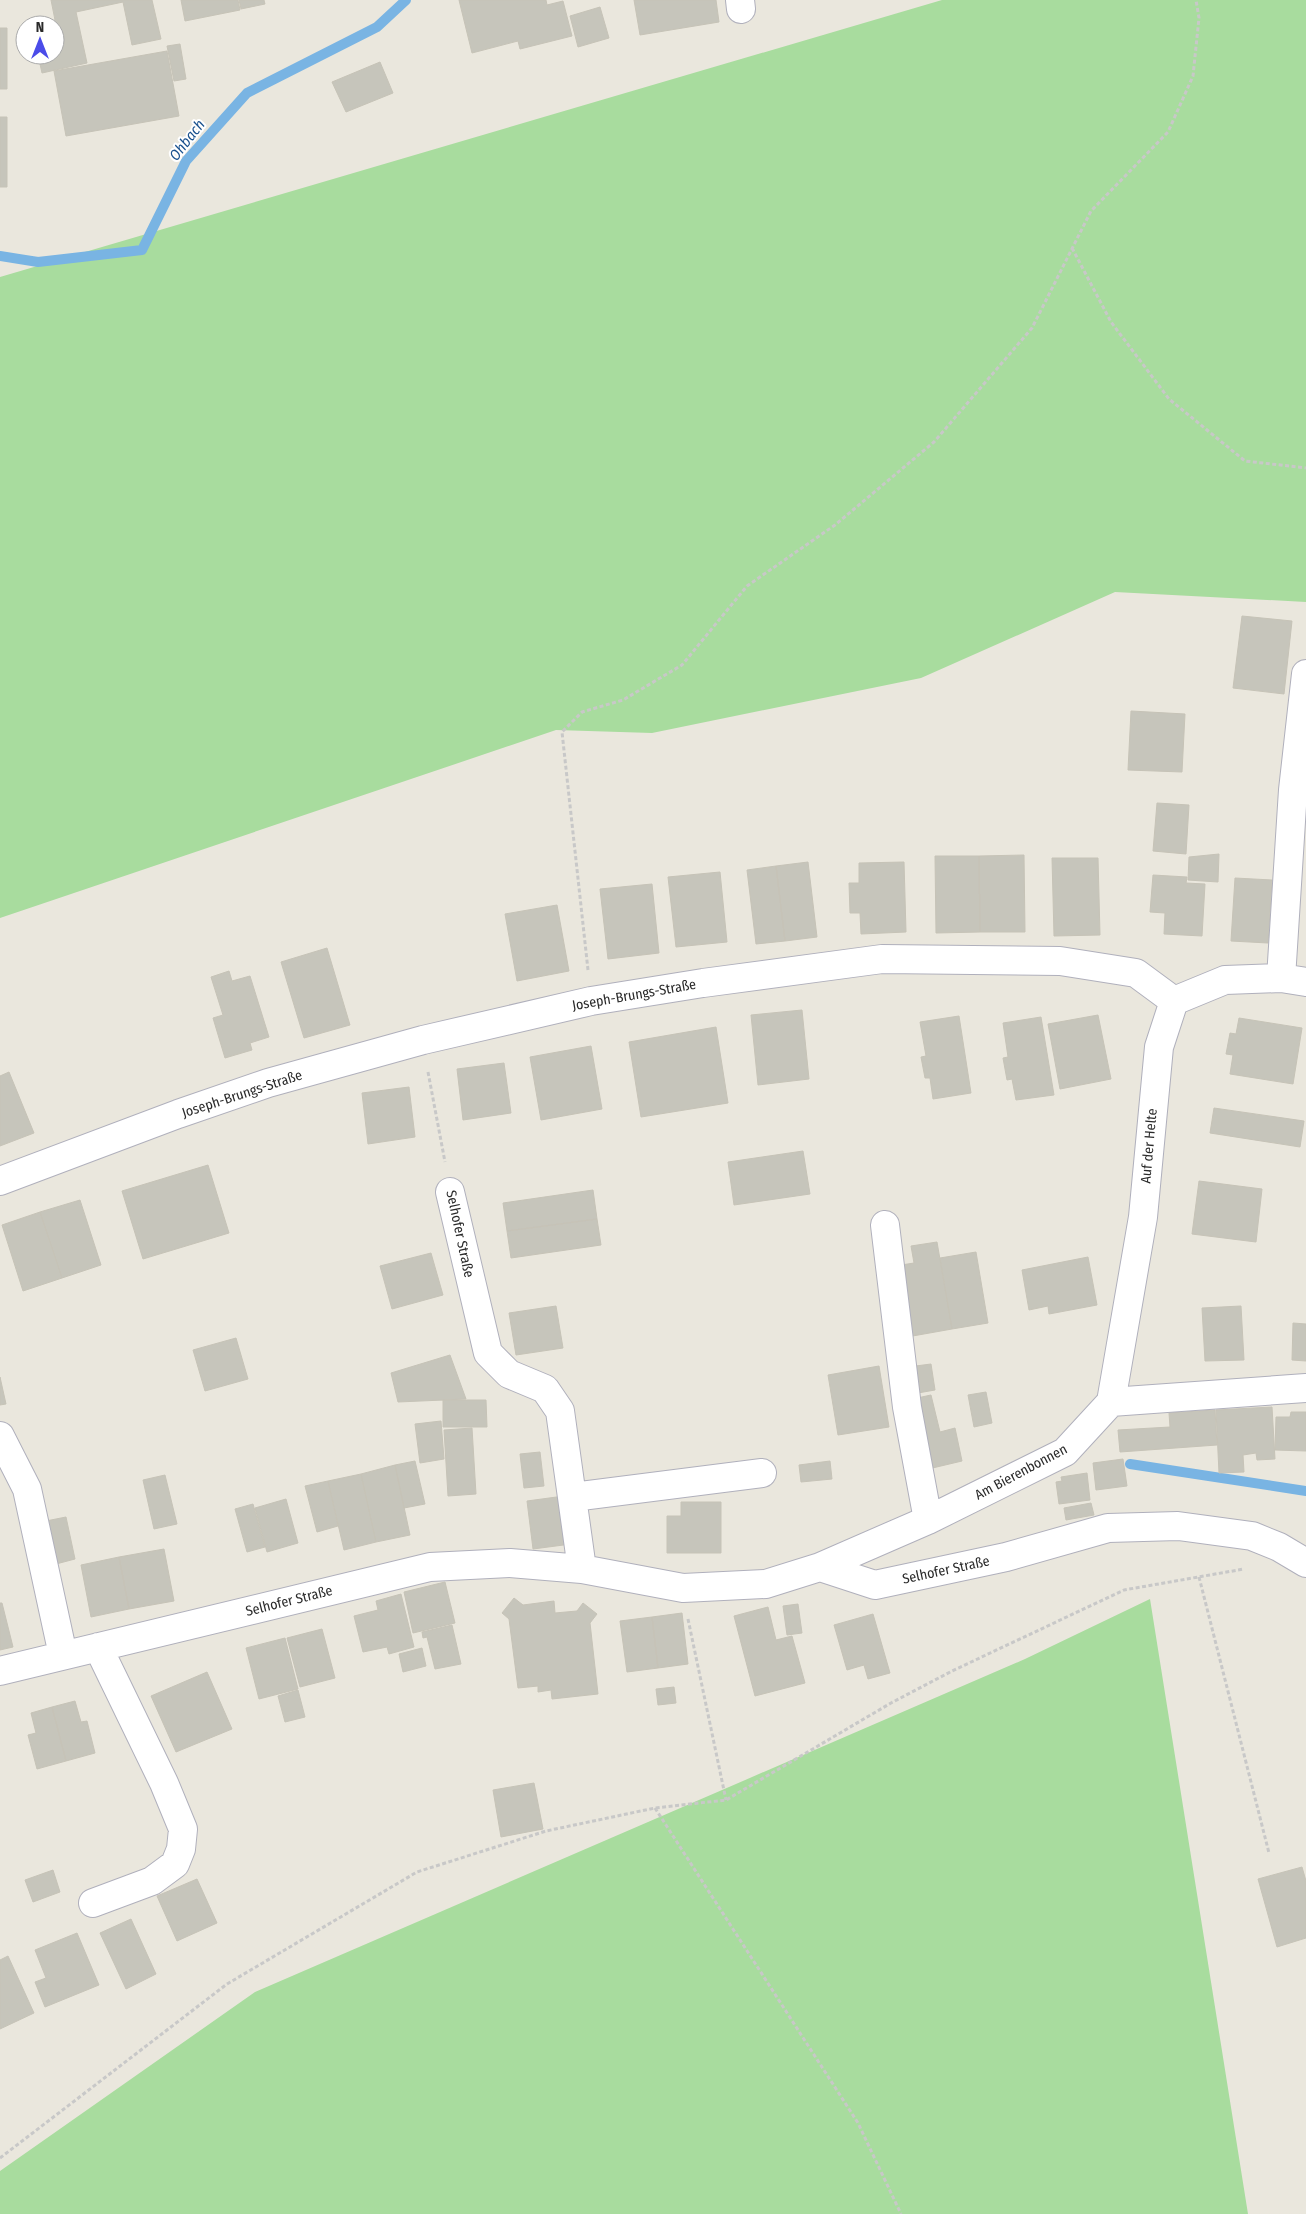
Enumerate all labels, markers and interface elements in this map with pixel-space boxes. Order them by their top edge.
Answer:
north arrow [15,15,65,65]
text: N [36,19,44,36]
water label: Ohbach [165,116,209,164]
street label: Joseph-Brungs-Straße [571,976,697,1014]
street label: Joseph-Brungs-Straße [180,1067,304,1121]
street label: Auf der Helte [1137,1108,1161,1184]
street label: Selhofer Straße [442,1189,478,1279]
street label: Am Bierenbonnen [972,1441,1070,1503]
street label: Selhofer Straße [901,1552,991,1588]
street label: Selhofer Straße [244,1582,334,1620]

